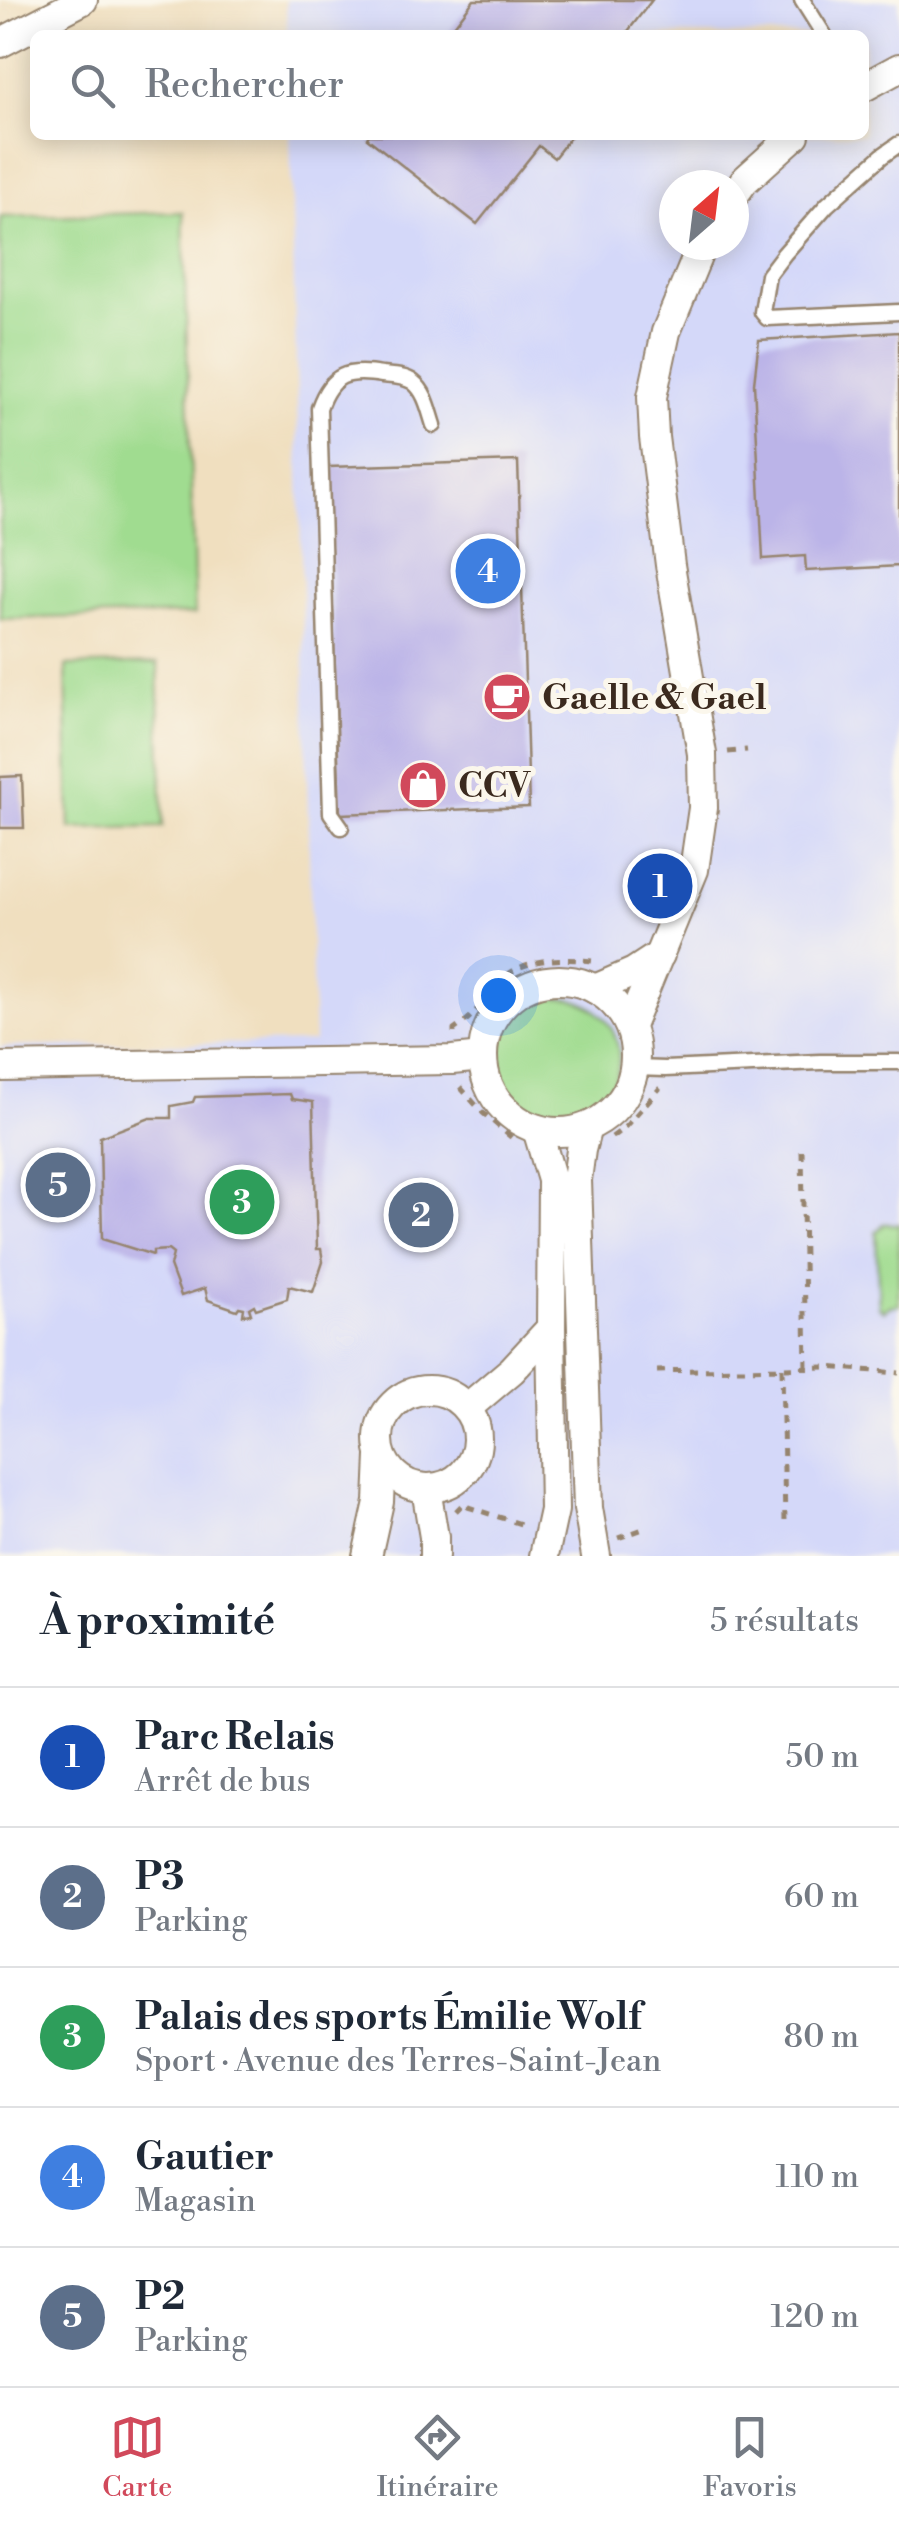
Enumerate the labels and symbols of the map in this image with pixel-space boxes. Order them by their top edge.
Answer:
north arrow [659,170,749,260]
pin: 4 [456,534,520,608]
cafe icon: Gaelle & Gael [481,671,533,723]
place label: Gaelle & Gael [542,677,767,720]
shop icon: CCV [397,759,449,811]
place label: CCV [458,765,532,808]
pin: 1 [628,848,692,924]
your location [473,970,524,1021]
pin: 5 [26,1148,90,1222]
pin: 3 [210,1164,274,1240]
pin: 2 [388,1178,454,1252]

